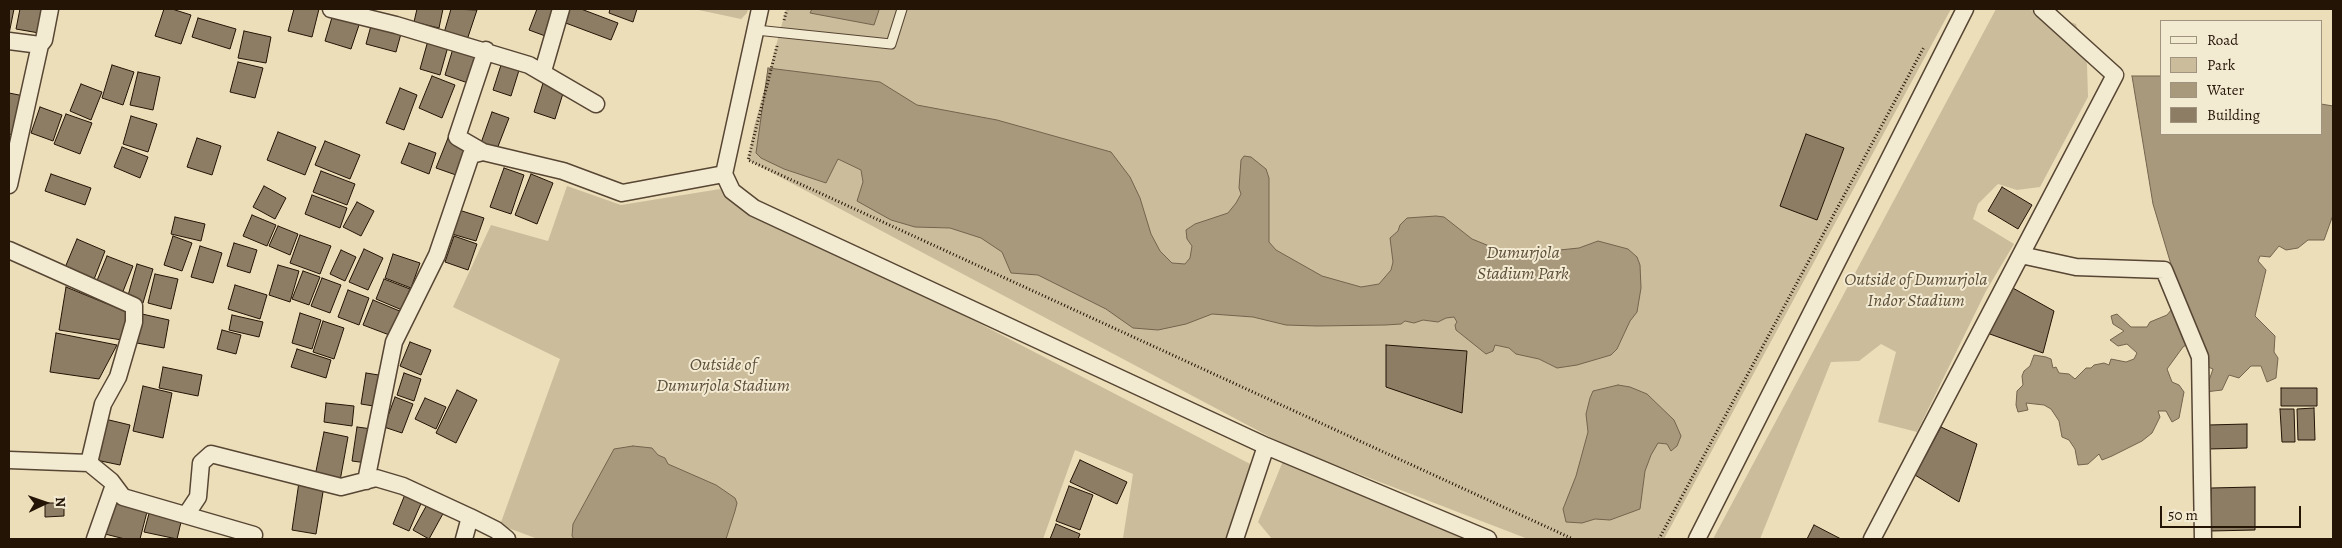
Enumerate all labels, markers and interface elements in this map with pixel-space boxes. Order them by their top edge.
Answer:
legend [2160,20,2322,135]
text: Road [2207,30,2238,50]
text: Park [2207,55,2235,75]
text: Water [2207,80,2244,100]
text: Building [2207,105,2260,125]
park label: Dumurjola Stadium Park [1477,243,1569,286]
park label: Outside of Dumurjola Indor Stadium [1844,270,1988,312]
park label: Outside of Dumurjola Stadium [656,355,790,398]
north arrow [20,478,70,528]
scale bar [2162,496,2303,528]
text: N [51,497,70,508]
text: 50 m [2168,505,2198,525]

